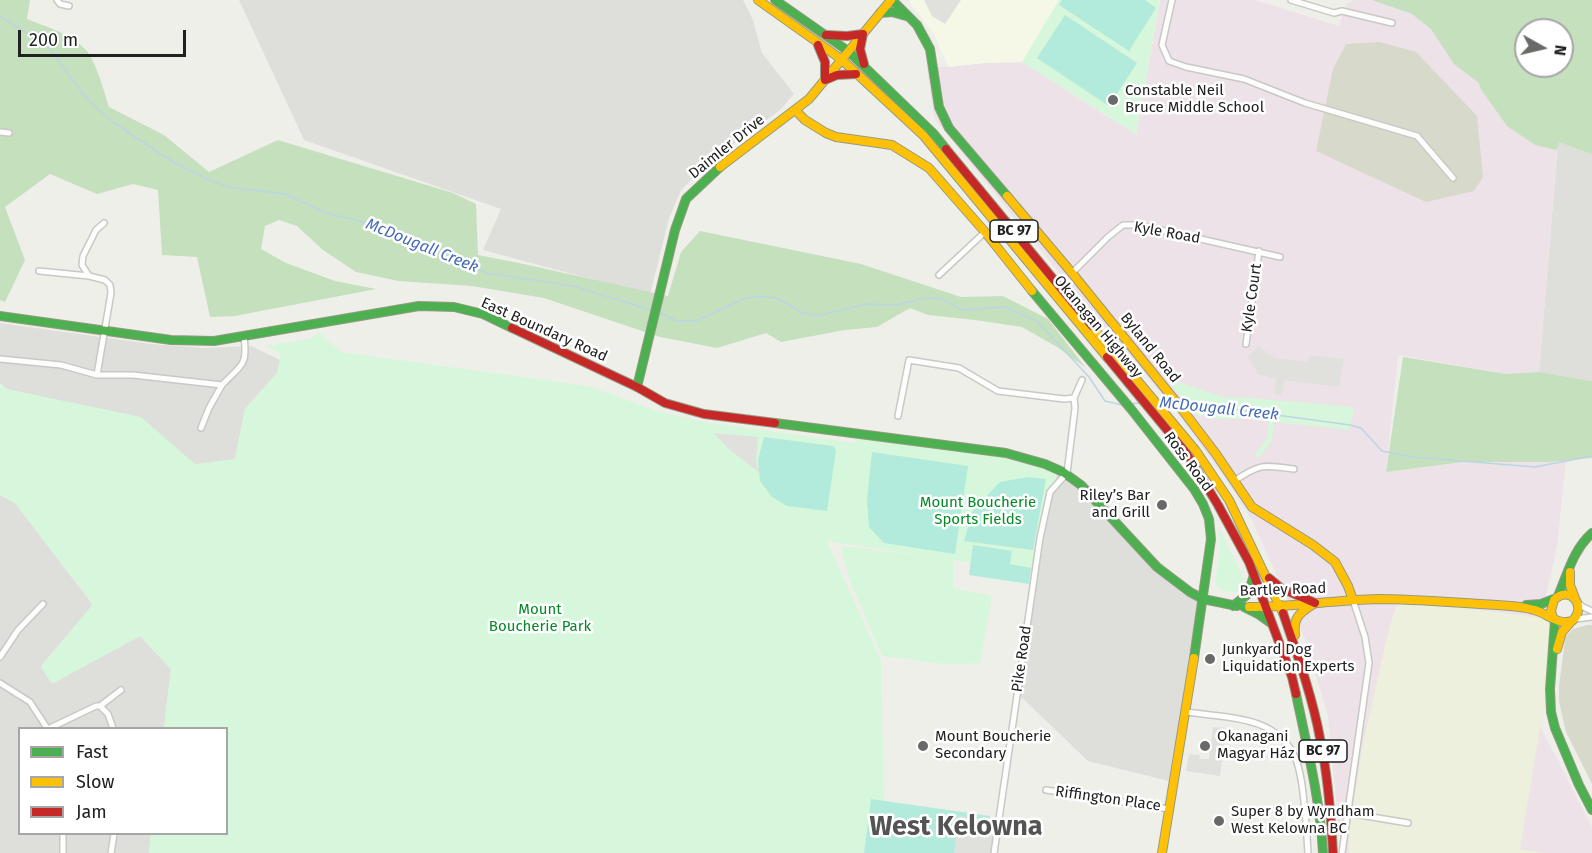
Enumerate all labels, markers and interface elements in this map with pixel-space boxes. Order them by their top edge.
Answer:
scale bar [21,18,189,56]
north arrow [1514,18,1574,78]
text: 200 m [29,29,78,51]
text: N [1550,44,1570,57]
place label: Constable Neil Bruce Middle School [1125,82,1264,117]
marker: Constable Neil Bruce Middle School [1106,93,1120,107]
street label: Daimler Drive [686,111,768,183]
water label: McDougall Creek [363,215,481,277]
street label: Kyle Road [1132,218,1202,248]
road number: BC 97 [990,220,1038,242]
street label: Kyle Court [1238,262,1266,334]
street label: Okanagan Highway [1050,272,1146,382]
street label: East Boundary Road [478,294,610,366]
street label: Byland Road [1116,309,1184,387]
water label: McDougall Creek [1158,393,1280,425]
street label: Ross Road [1160,429,1216,495]
place label: Riley’s Bar and Grill [1080,487,1150,522]
park label: Mount Boucherie Sports Fields [920,494,1036,529]
marker: Riley’s Bar and Grill [1155,498,1169,512]
street label: Bartley Road [1239,579,1327,601]
park label: Mount Boucherie Park [489,601,591,636]
street label: Pike Road [1008,624,1036,694]
place label: Junkyard Dog Liquidation Experts [1222,641,1355,676]
marker: Junkyard Dog Liquidation Experts [1203,652,1217,666]
legend [18,727,228,835]
place label: Mount Boucherie Secondary [935,728,1051,763]
place label: Okanagani Magyar Ház [1217,728,1294,763]
marker: Mount Boucherie Secondary [916,739,930,753]
marker: Okanagani Magyar Ház [1198,739,1212,753]
road number: BC 97 [1299,740,1347,762]
text: Fast [76,741,108,763]
text: Slow [76,771,114,793]
street label: Riffington Place [1054,783,1162,815]
text: Jam [76,801,107,823]
place label: Super 8 by Wyndham West Kelowna BC [1231,803,1375,838]
district label: West Kelowna [869,811,1043,843]
marker: Super 8 by Wyndham West Kelowna BC [1212,814,1226,828]

